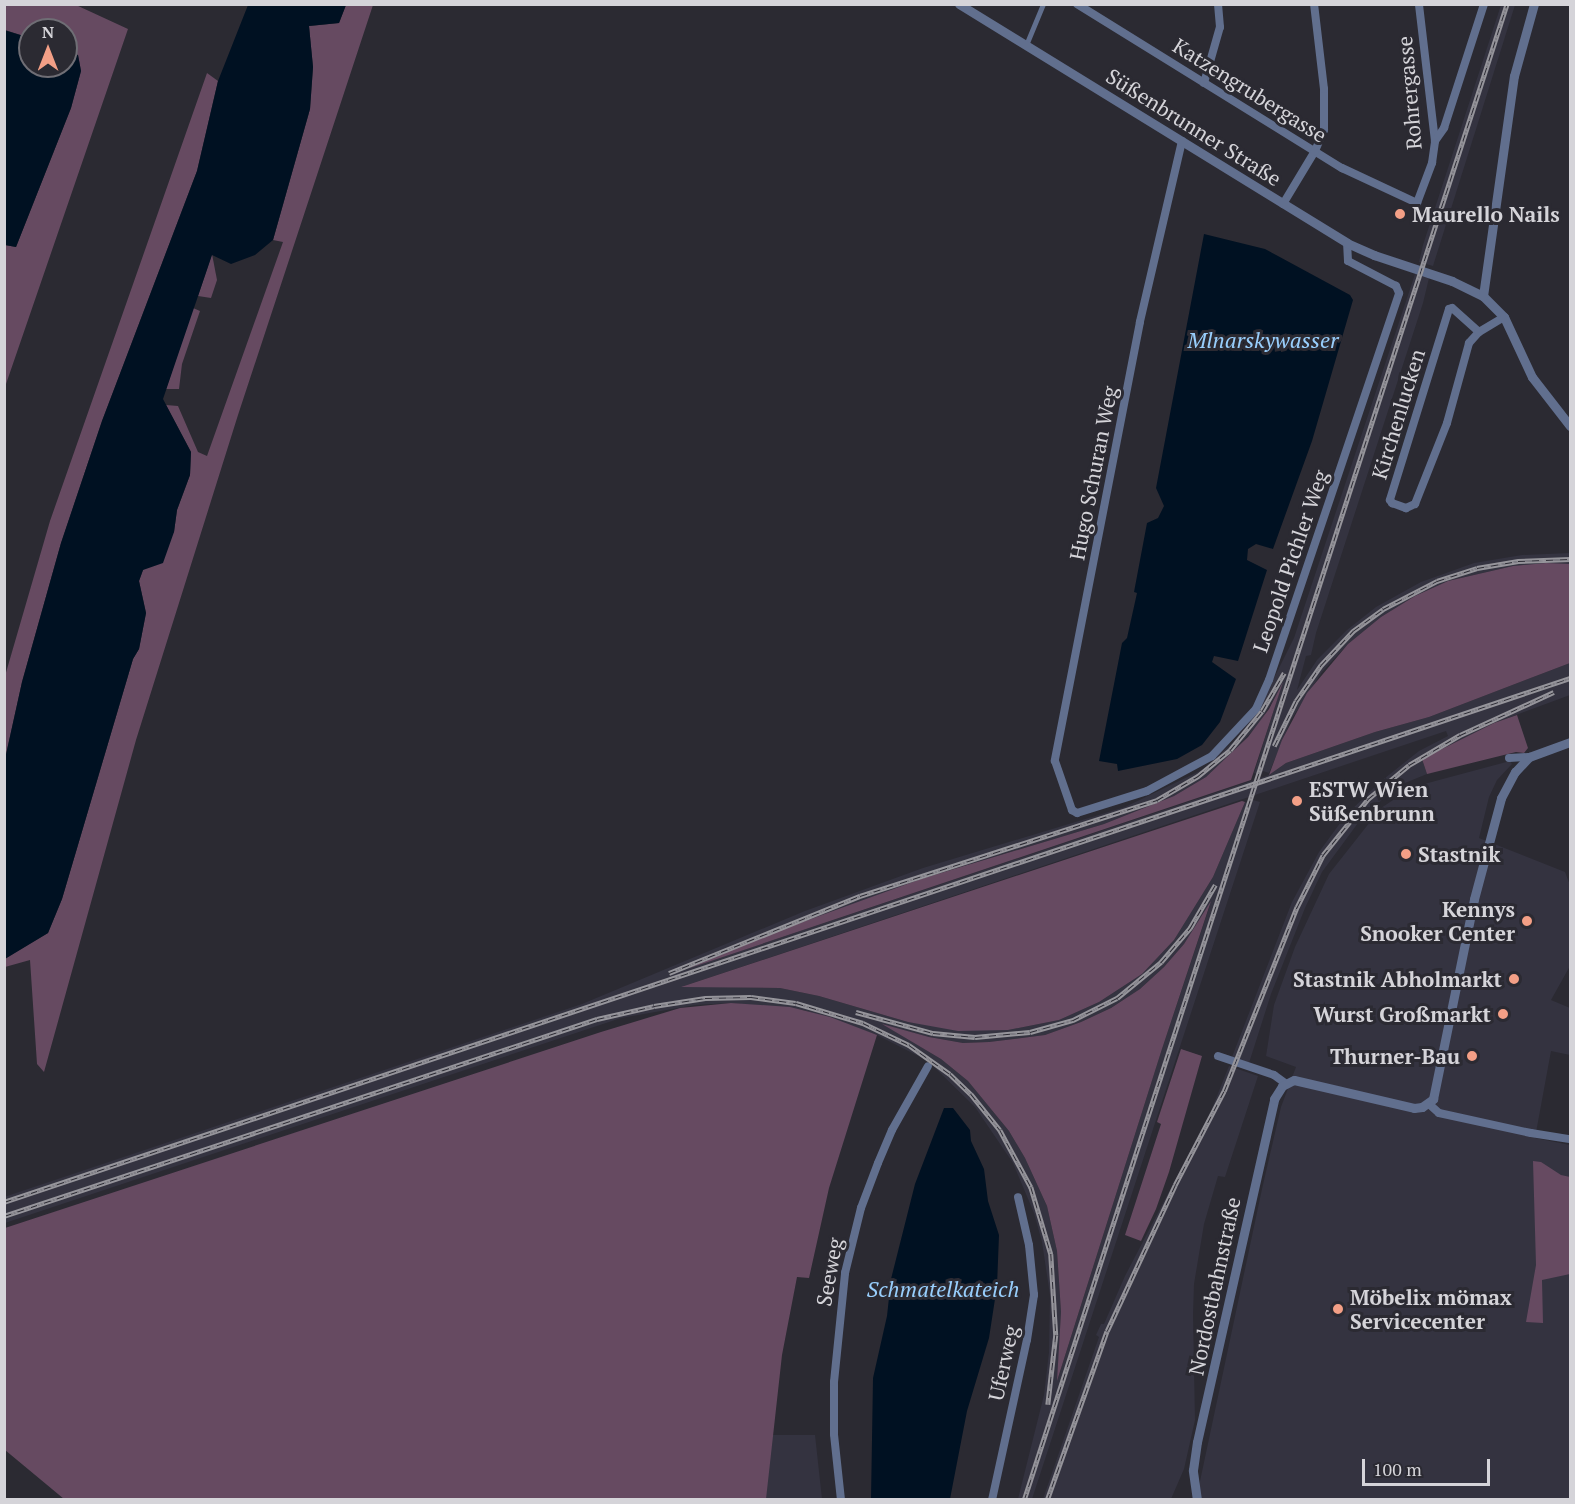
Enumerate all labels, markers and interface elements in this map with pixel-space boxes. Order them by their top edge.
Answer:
north arrow [18,18,78,78]
text: N [42,21,54,43]
street label: Katzengrubergasse [1168,33,1332,147]
street label: Rohrergasse [1391,35,1427,151]
street label: Süßenbrunner Straße [1102,63,1286,191]
place label: Maurello Nails [1412,201,1560,227]
marker: Maurello Nails [1393,207,1407,221]
water label: Mlnarskywasser [1188,327,1338,353]
street label: Kirchenlucken [1366,346,1430,482]
street label: Hugo Schuran Weg [1064,384,1122,562]
street label: Leopold Pichler Weg [1247,467,1333,655]
place label: ESTW Wien Süßenbrunn [1309,776,1435,826]
marker: ESTW Wien Süßenbrunn [1290,794,1304,808]
place label: Stastnik [1418,841,1500,867]
marker: Stastnik [1399,847,1413,861]
place label: Kennys Snooker Center [1360,896,1515,946]
marker: Kennys Snooker Center [1520,914,1534,928]
place label: Stastnik Abholmarkt [1293,966,1502,992]
marker: Stastnik Abholmarkt [1507,972,1521,986]
place label: Wurst Großmarkt [1313,1001,1491,1027]
marker: Wurst Großmarkt [1496,1007,1510,1021]
place label: Thurner-Bau [1330,1043,1460,1069]
marker: Thurner-Bau [1465,1049,1479,1063]
street label: Nordostbahnstraße [1183,1195,1245,1377]
street label: Seeweg [811,1236,847,1308]
water label: Schmatelkateich [867,1276,1019,1302]
place label: Möbelix mömax Servicecenter [1350,1284,1512,1334]
marker: Möbelix mömax Servicecenter [1331,1302,1345,1316]
street label: Uferweg [983,1323,1023,1403]
scale bar [1365,1447,1492,1485]
text: 100 m [1373,1457,1422,1481]

